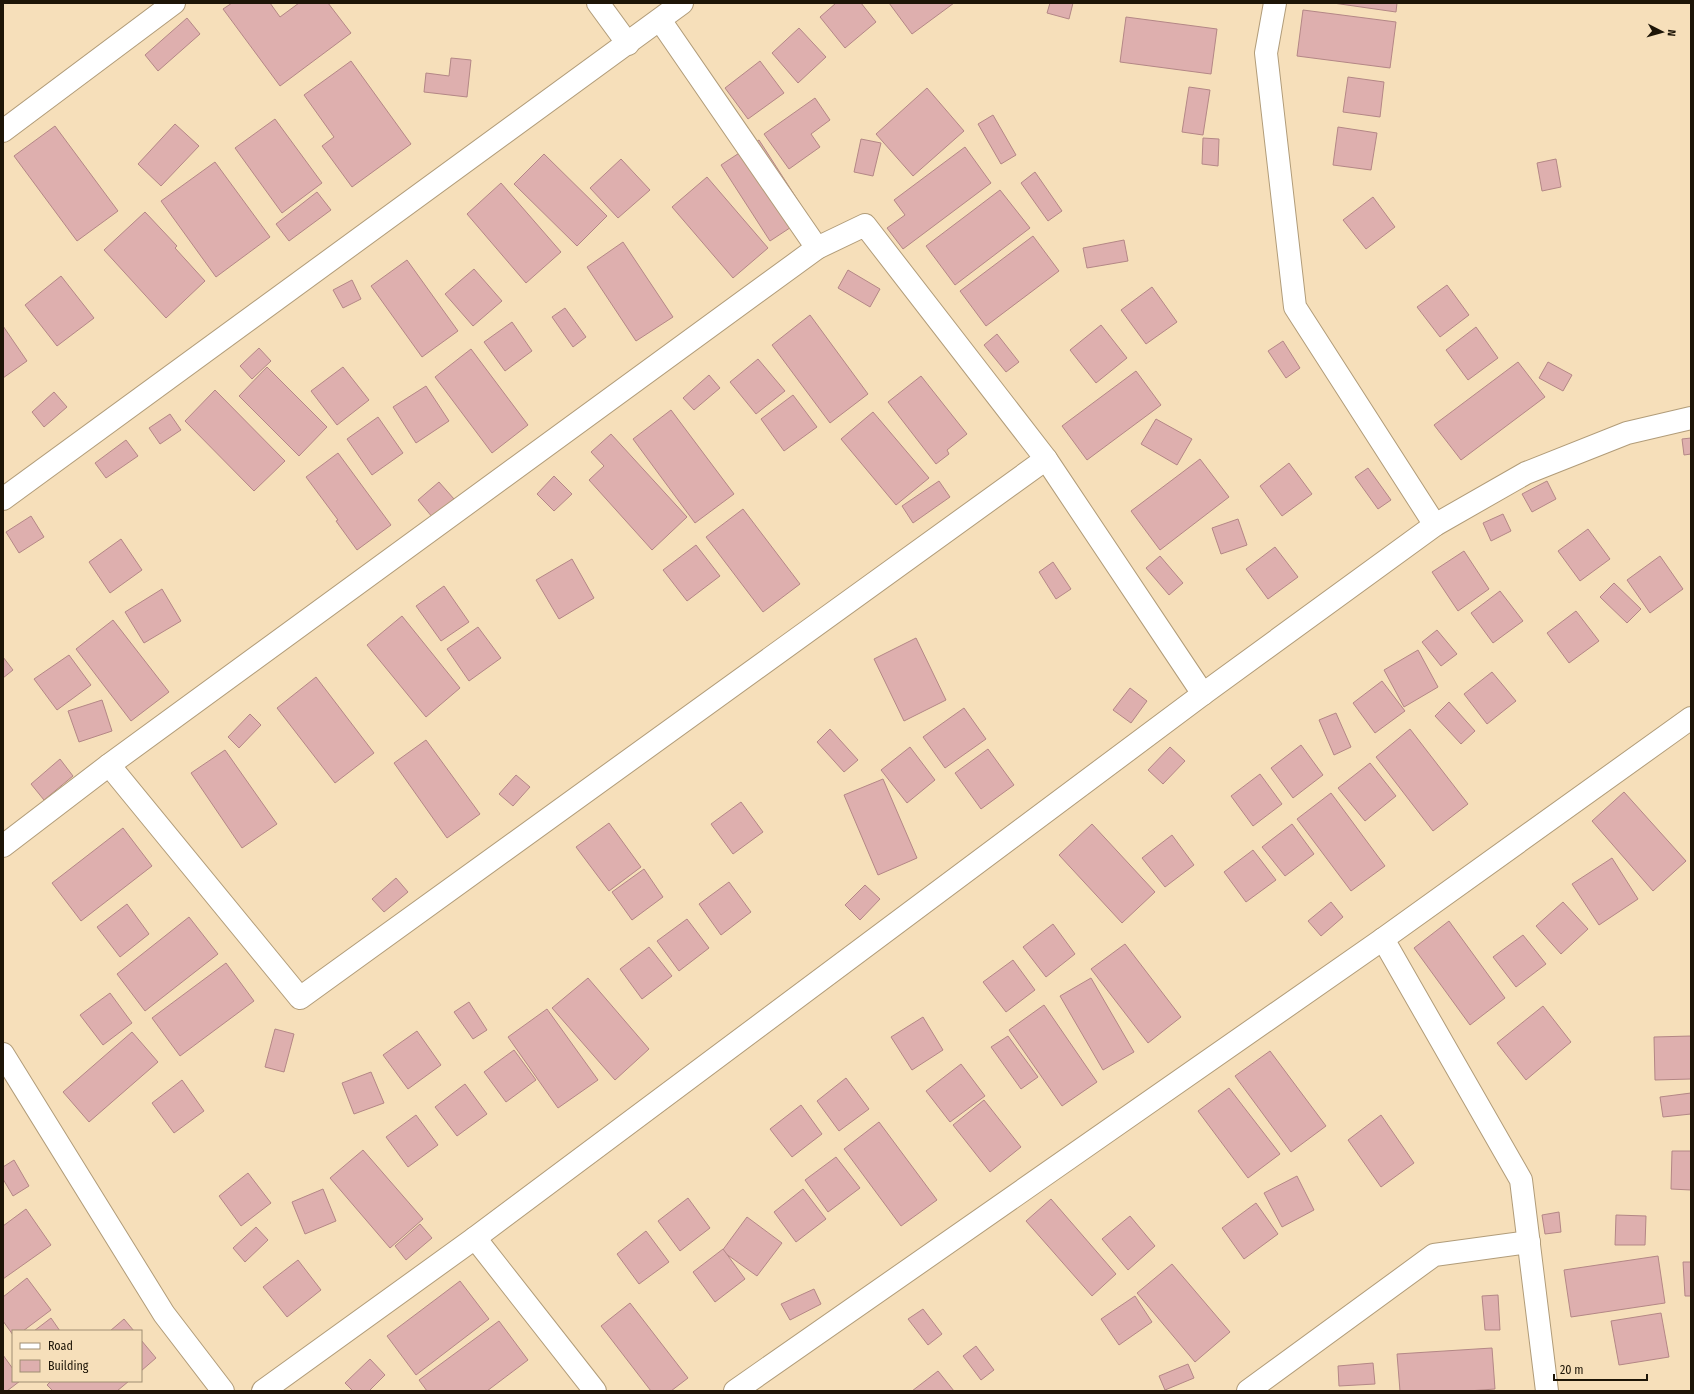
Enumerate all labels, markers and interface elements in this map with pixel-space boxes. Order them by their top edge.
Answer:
north arrow [1642,12,1682,52]
text: N [1665,29,1678,37]
legend [12,1330,142,1382]
text: Road [48,1339,73,1353]
scale bar [1554,1356,1647,1382]
text: Building [48,1359,89,1373]
text: 20 m [1560,1363,1584,1377]

